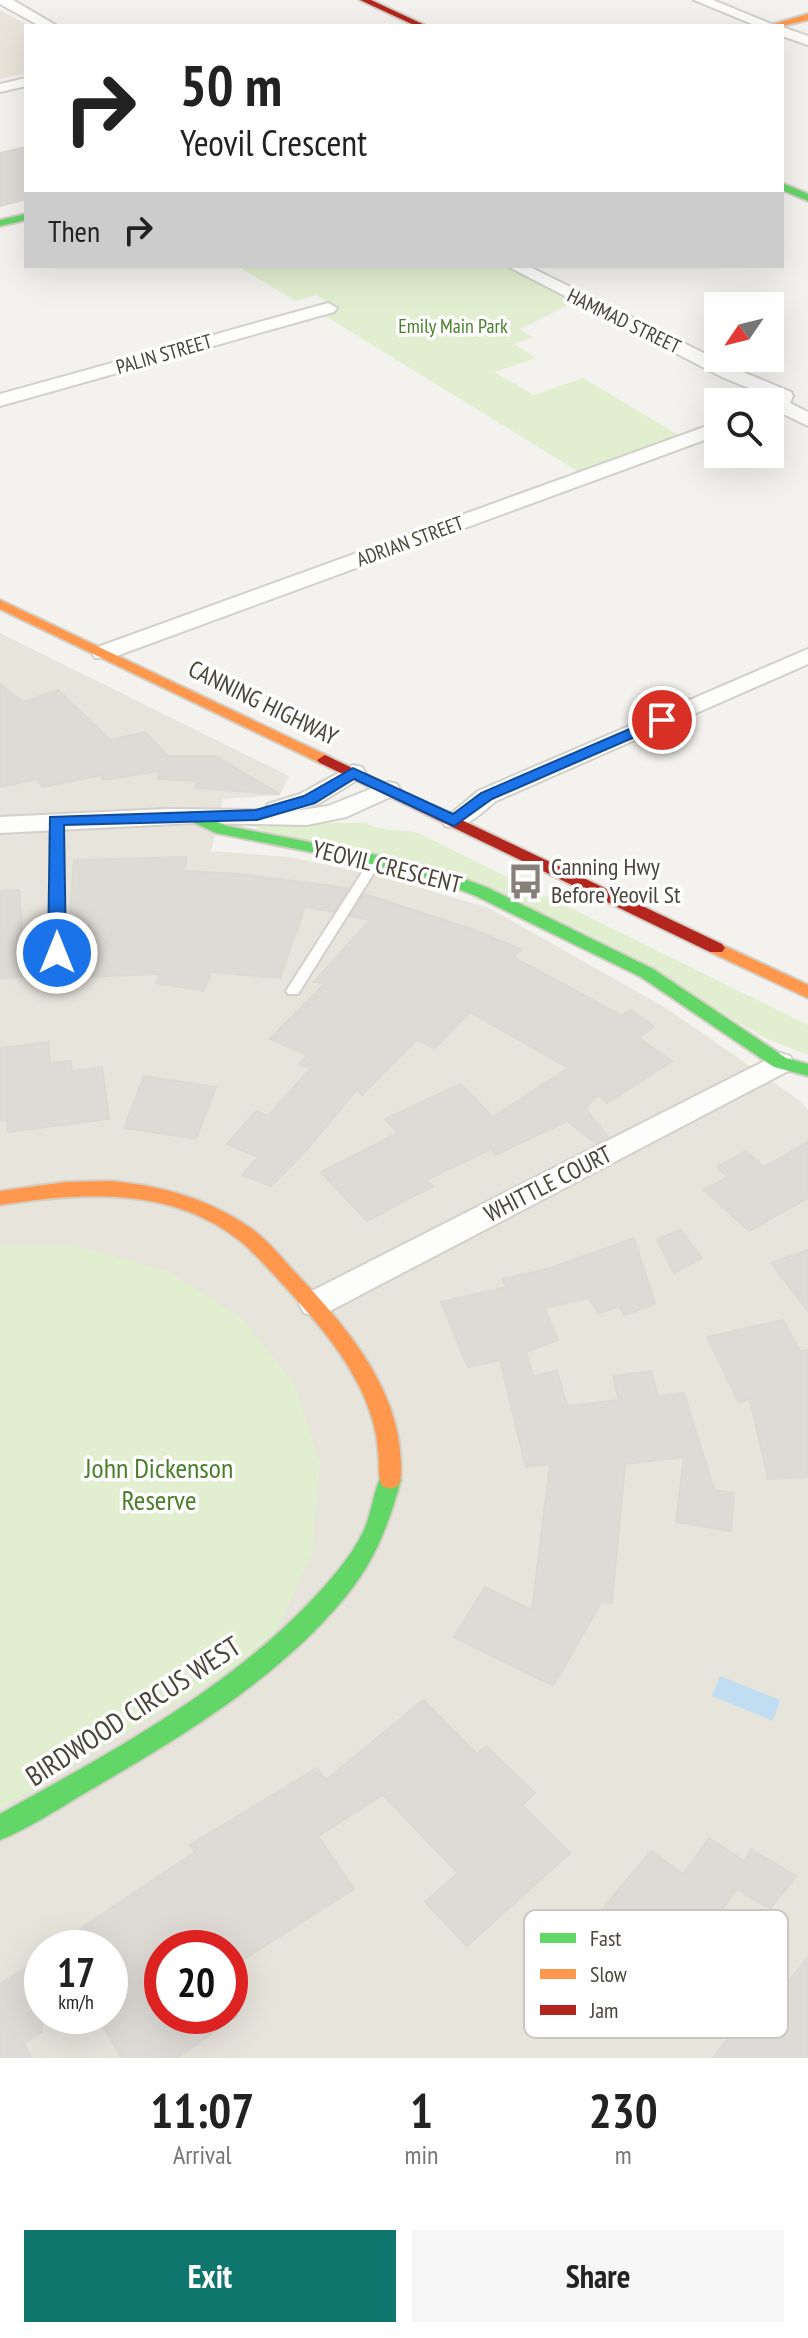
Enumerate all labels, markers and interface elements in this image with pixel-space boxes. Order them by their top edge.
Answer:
text: 50 m [180,49,282,121]
icon: right [48,56,152,160]
text: Yeovil Crescent [180,119,367,166]
icon: right [116,208,160,252]
text: Then [48,211,100,250]
street label: HAMMAD STREET [563,282,685,360]
north arrow [704,292,784,372]
map controls [704,292,784,468]
park label: Emily Main Park [398,313,508,339]
street label: PALIN STREET [113,328,215,380]
button: search [704,388,784,468]
street label: ADRIAN STREET [353,510,467,572]
street label: CANNING HIGHWAY [183,653,343,752]
pin [628,686,696,754]
icon: arrive [640,698,684,742]
street label: YEOVIL CRESCENT [309,833,465,900]
place label: Canning Hwy Before Yeovil St [551,851,681,910]
bus stop icon: Canning Hwy Before Yeovil St [506,862,544,900]
position arrow [15,911,99,995]
street label: WHITTLE COURT [479,1138,617,1229]
park label: John Dickenson Reserve [84,1449,233,1518]
street label: BIRDWOOD CIRCUS WEST [18,1627,248,1794]
legend [524,1910,788,2038]
text: Fast [590,1924,621,1952]
speed limit sign: 20 [144,1930,248,2034]
text: 17 [57,1946,95,1998]
text: Slow [590,1960,627,1988]
text: km/h [58,1989,94,2015]
text: Jam [589,1996,618,2024]
text: 11:07 [150,2079,254,2141]
text: 1 [410,2079,433,2141]
text: 230 [589,2079,658,2141]
text: Arrival [173,2138,232,2171]
text: min [404,2138,438,2171]
text: m [615,2138,632,2171]
button: Exit [24,2230,396,2322]
button: Share [412,2230,784,2322]

